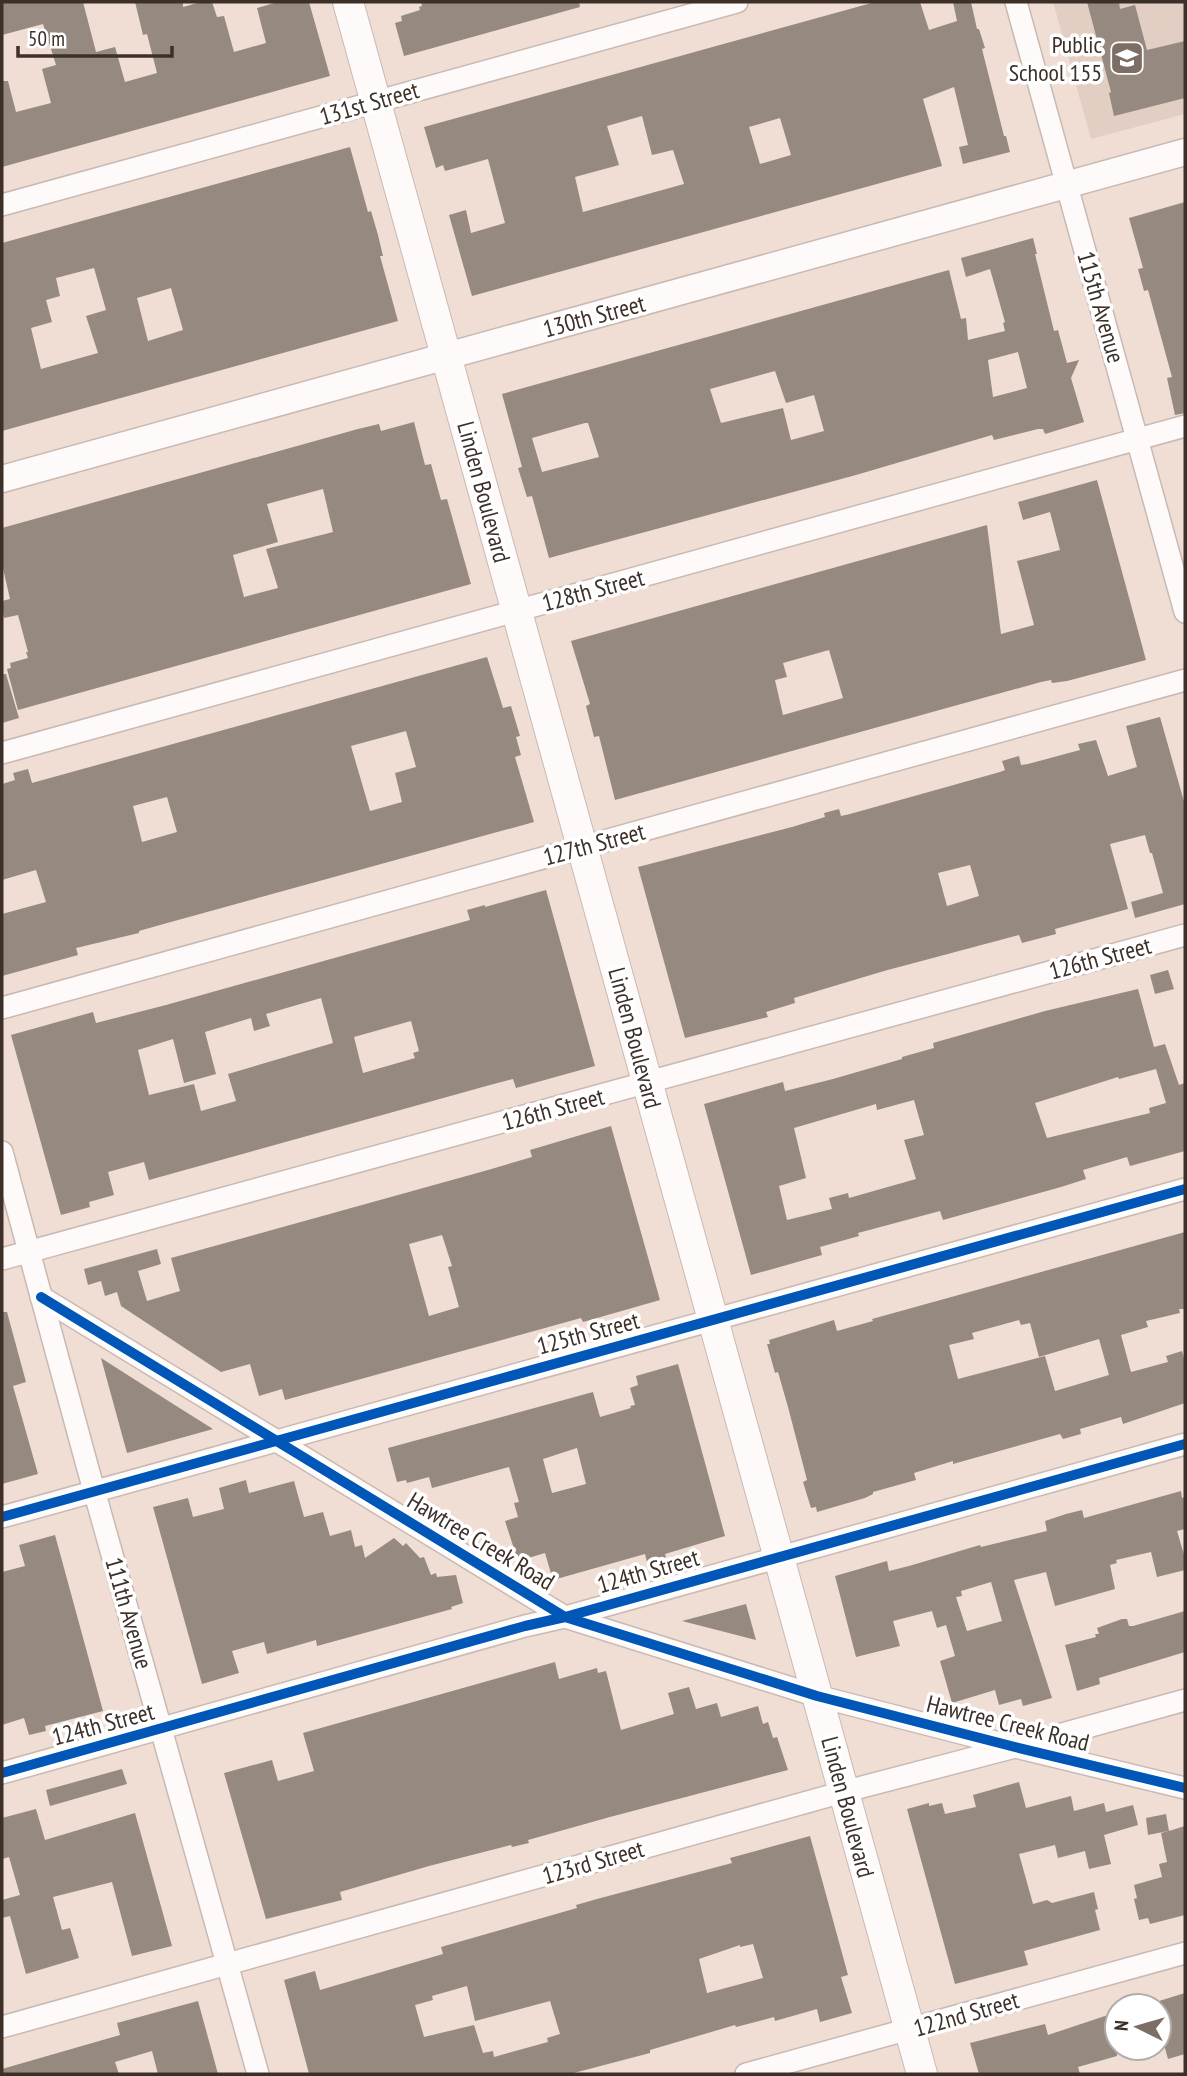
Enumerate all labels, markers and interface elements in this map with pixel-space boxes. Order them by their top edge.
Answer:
scale bar [18,14,172,58]
text: 50 m [28,25,65,52]
place label: Public School 155 [1009,29,1102,88]
school or university icon: Public School 155 [1108,39,1146,77]
street label: 131st Street [316,74,423,132]
street label: 115th Avenue [1070,248,1132,366]
street label: 130th Street [540,287,649,344]
street label: Linden Boulevard [450,418,518,566]
street label: 128th Street [539,561,648,618]
street label: 127th Street [540,815,649,872]
street label: 126th Street [1046,929,1155,986]
street label: Linden Boulevard [601,964,669,1112]
street label: 126th Street [499,1080,608,1137]
street label: 125th Street [534,1304,643,1361]
street label: Hawtree Creek Road [402,1485,560,1597]
street label: 124th Street [594,1542,703,1600]
street label: 111th Avenue [98,1554,160,1672]
street label: Hawtree Creek Road [924,1688,1092,1758]
street label: 124th Street [49,1695,158,1752]
street label: Linden Boulevard [814,1733,882,1881]
street label: 123rd Street [539,1833,648,1891]
street label: 122nd Street [910,1984,1023,2044]
north arrow [1103,1992,1173,2062]
text: N [1109,2019,1133,2032]

